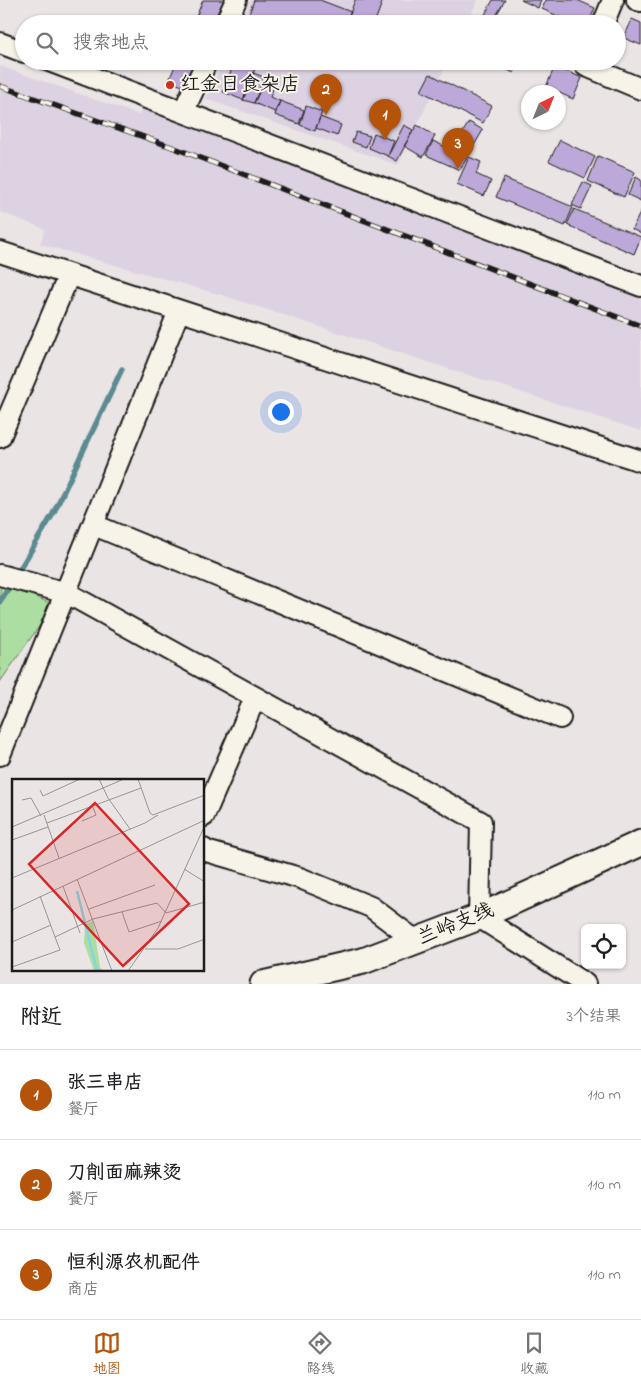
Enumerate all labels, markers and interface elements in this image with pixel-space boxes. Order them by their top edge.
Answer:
search box [15,15,626,70]
icon: search [33,29,61,57]
text: 搜索地点 [73,30,149,57]
place label: 红金日食杂店 [180,71,300,100]
pin: 2 [310,74,342,115]
marker: 红金日食杂店 [164,79,176,91]
north arrow [521,85,566,130]
pin: 1 [369,99,401,140]
pin: 3 [442,128,474,169]
your location [268,399,294,425]
inset map [12,779,205,972]
street label: 兰岭支线 [413,897,499,953]
map controls [581,924,626,969]
button: locate [581,924,626,969]
text: 附近 [20,1003,62,1033]
text: 3个结果 [566,1005,621,1029]
text: 张三串店 [67,1070,143,1097]
text: 1 [33,1083,39,1107]
text: 110 m [587,1083,621,1107]
text: 餐厅 [67,1098,99,1122]
text: 刀削面麻辣烫 [67,1160,181,1187]
text: 2 [32,1173,40,1197]
text: 110 m [587,1173,621,1197]
text: 餐厅 [67,1188,99,1212]
text: 恒利源农机配件 [67,1250,200,1277]
text: 3 [33,1263,39,1287]
text: 110 m [587,1263,621,1287]
text: 商店 [67,1278,99,1302]
tab: 地图 [93,1329,121,1380]
tab: 路线 [306,1329,334,1380]
tab: 收藏 [520,1329,548,1380]

